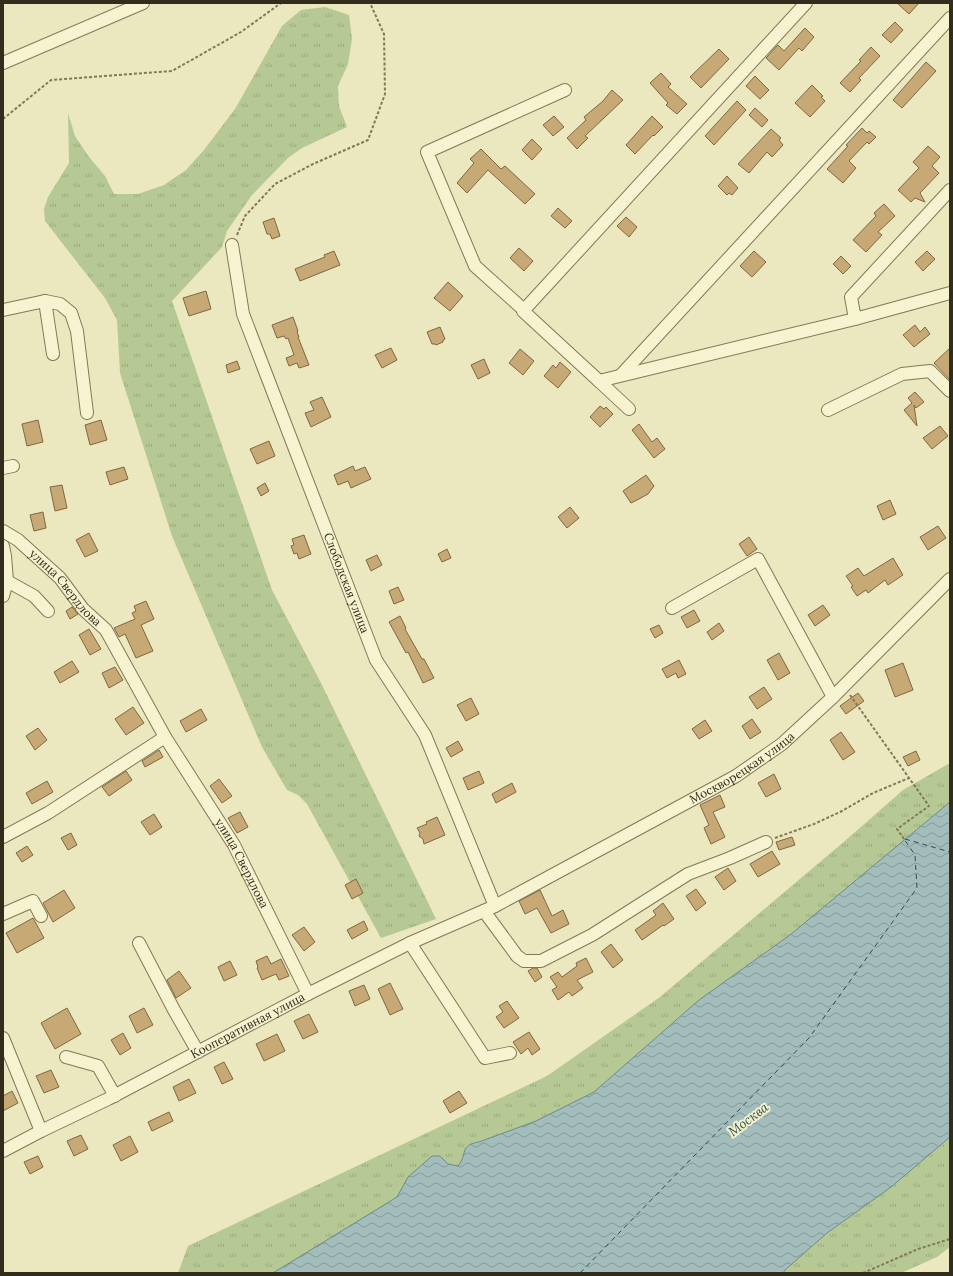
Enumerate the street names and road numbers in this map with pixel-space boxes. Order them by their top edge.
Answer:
street label: Слободская улица [321,530,373,635]
street label: улица Свердлова [26,546,105,629]
street label: Москворецкая улица [687,728,797,807]
street label: улица Свердлова [212,815,272,910]
street label: Кооперативная улица [188,989,307,1061]

